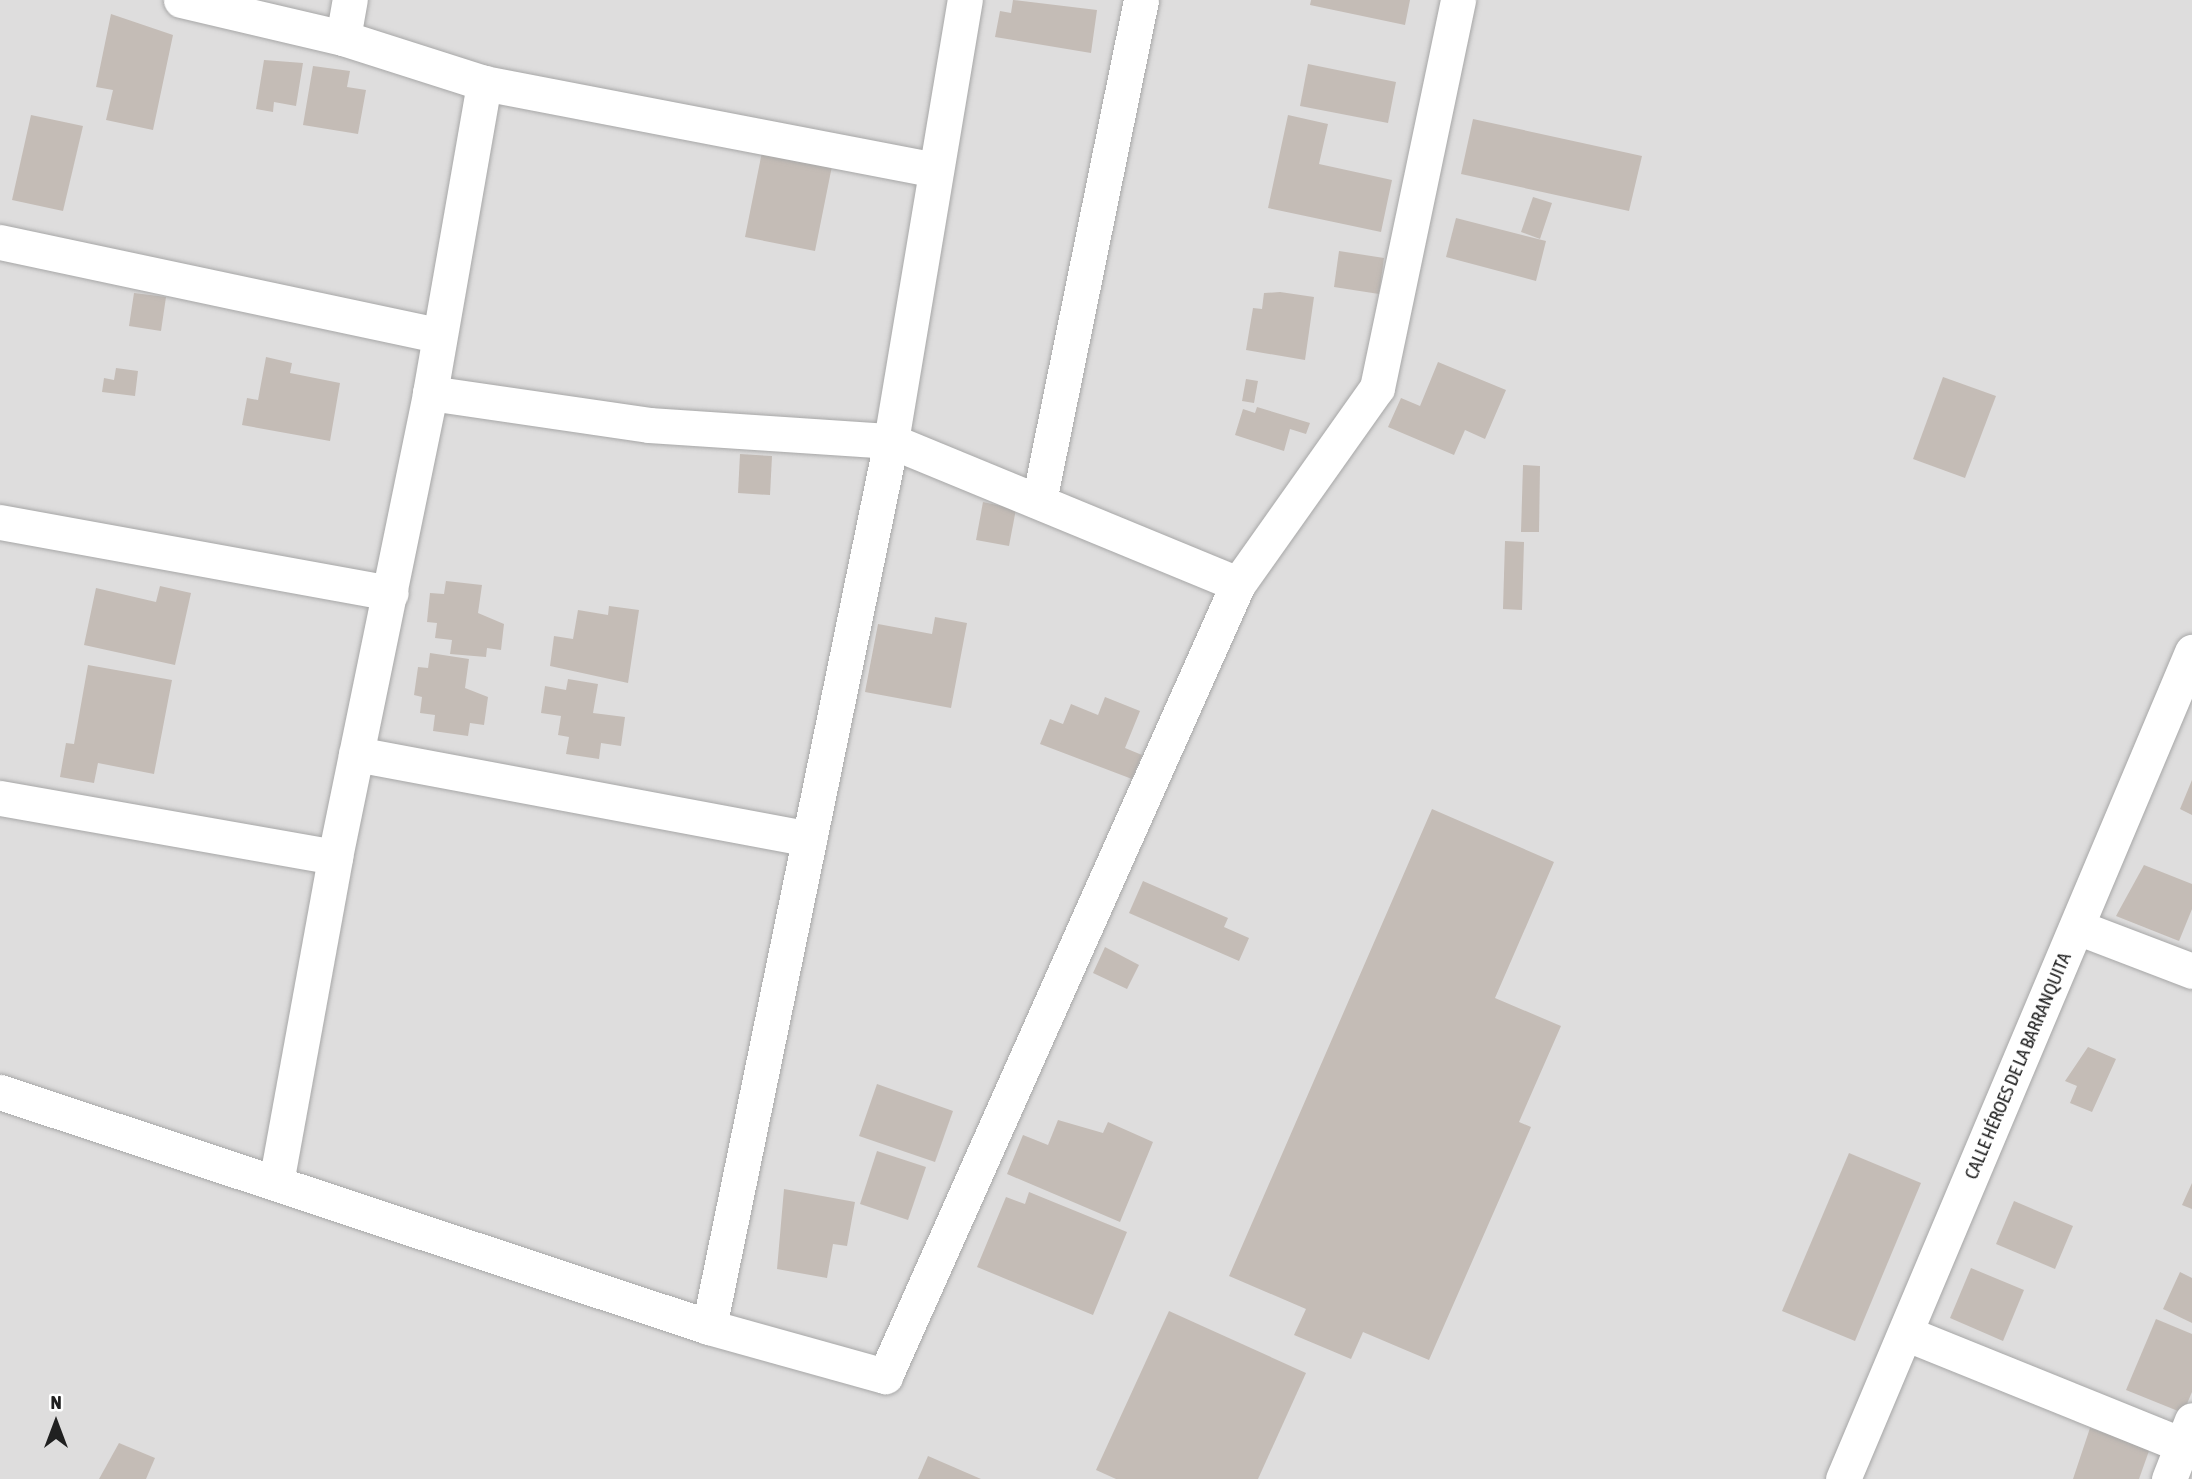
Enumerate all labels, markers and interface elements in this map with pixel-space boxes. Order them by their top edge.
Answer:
street label: CALLE HÉROES DE LA BARRANQUITA [1960,949,2076,1183]
north arrow [21,1388,91,1458]
text: N [50,1391,62,1413]

